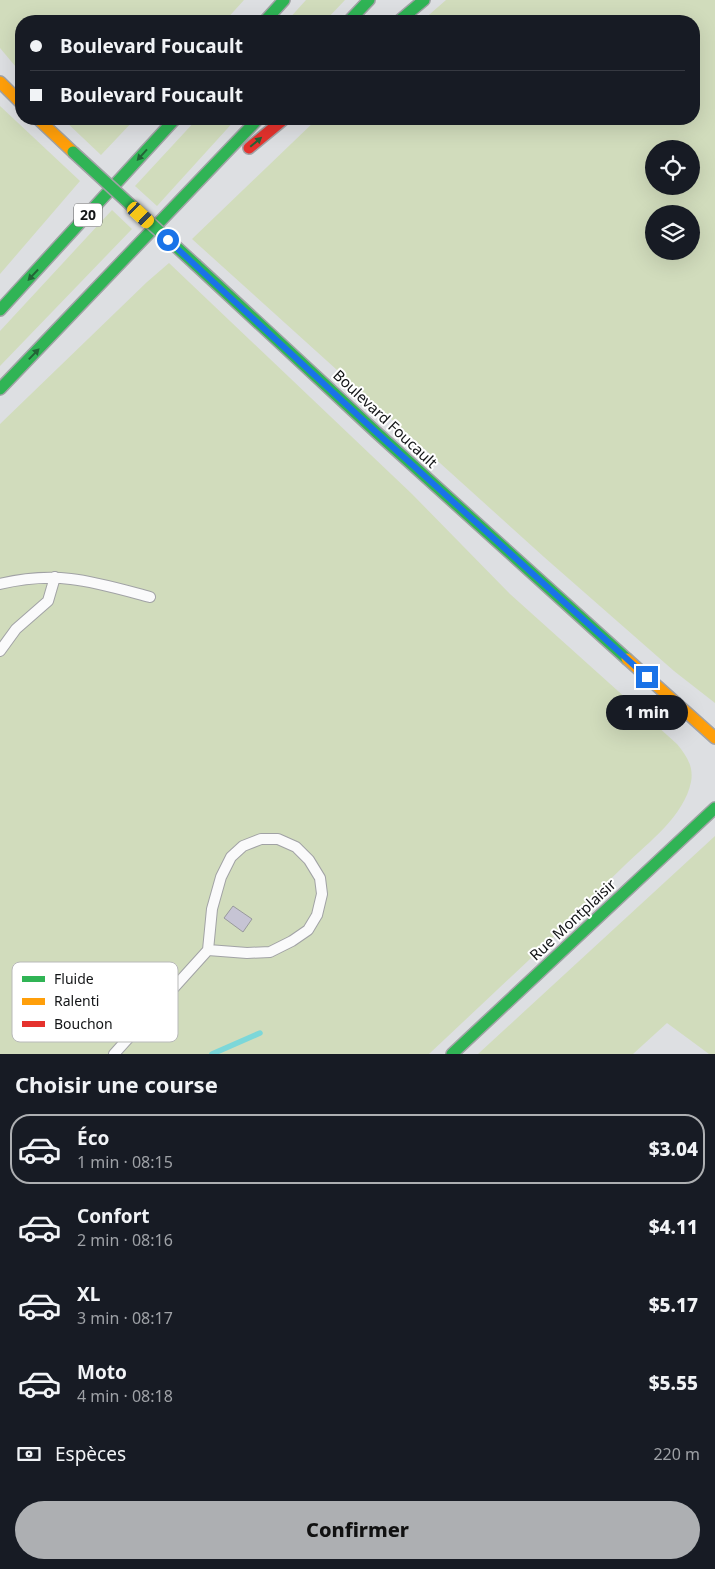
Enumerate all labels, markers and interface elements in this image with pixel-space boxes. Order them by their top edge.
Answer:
text: Boulevard Foucault [60,33,243,59]
text: Boulevard Foucault [60,82,243,108]
one-way arrow [250,136,262,148]
map controls [645,140,700,260]
button: locate [645,140,700,195]
one-way arrow [136,148,148,160]
car [124,199,157,231]
road number: 20 [74,204,102,226]
button: layers [645,205,700,260]
route start [157,229,179,251]
one-way arrow [27,269,39,281]
one-way arrow [28,349,40,361]
street label: Boulevard Foucault [329,365,442,472]
route end [636,666,658,688]
callout: 1 min [606,694,688,730]
text: 1 min [625,701,669,723]
street label: Rue Montplaisir [525,874,620,964]
legend [12,962,178,1042]
text: Fluide [54,969,94,988]
text: Ralenti [54,991,99,1010]
text: Bouchon [54,1014,113,1033]
text: Choisir une course [15,1069,218,1099]
text: Éco [77,1125,109,1151]
icon: car [17,1127,62,1172]
text: $3.04 [649,1136,698,1162]
text: 1 min · 08:15 [77,1151,173,1173]
text: Confort [77,1203,149,1229]
icon: car [17,1205,62,1250]
text: $4.11 [649,1214,698,1240]
text: 2 min · 08:16 [77,1229,173,1251]
text: XL [77,1281,100,1307]
icon: car [17,1283,62,1328]
text: $5.17 [649,1292,698,1318]
text: 3 min · 08:17 [77,1307,173,1329]
text: Moto [77,1359,127,1385]
icon: car [17,1361,62,1406]
text: $5.55 [649,1370,698,1396]
text: 4 min · 08:18 [77,1385,173,1407]
icon: cash [15,1440,43,1468]
text: Espèces [55,1441,126,1467]
text: 220 m [653,1443,700,1465]
button: Confirmer [15,1501,700,1559]

